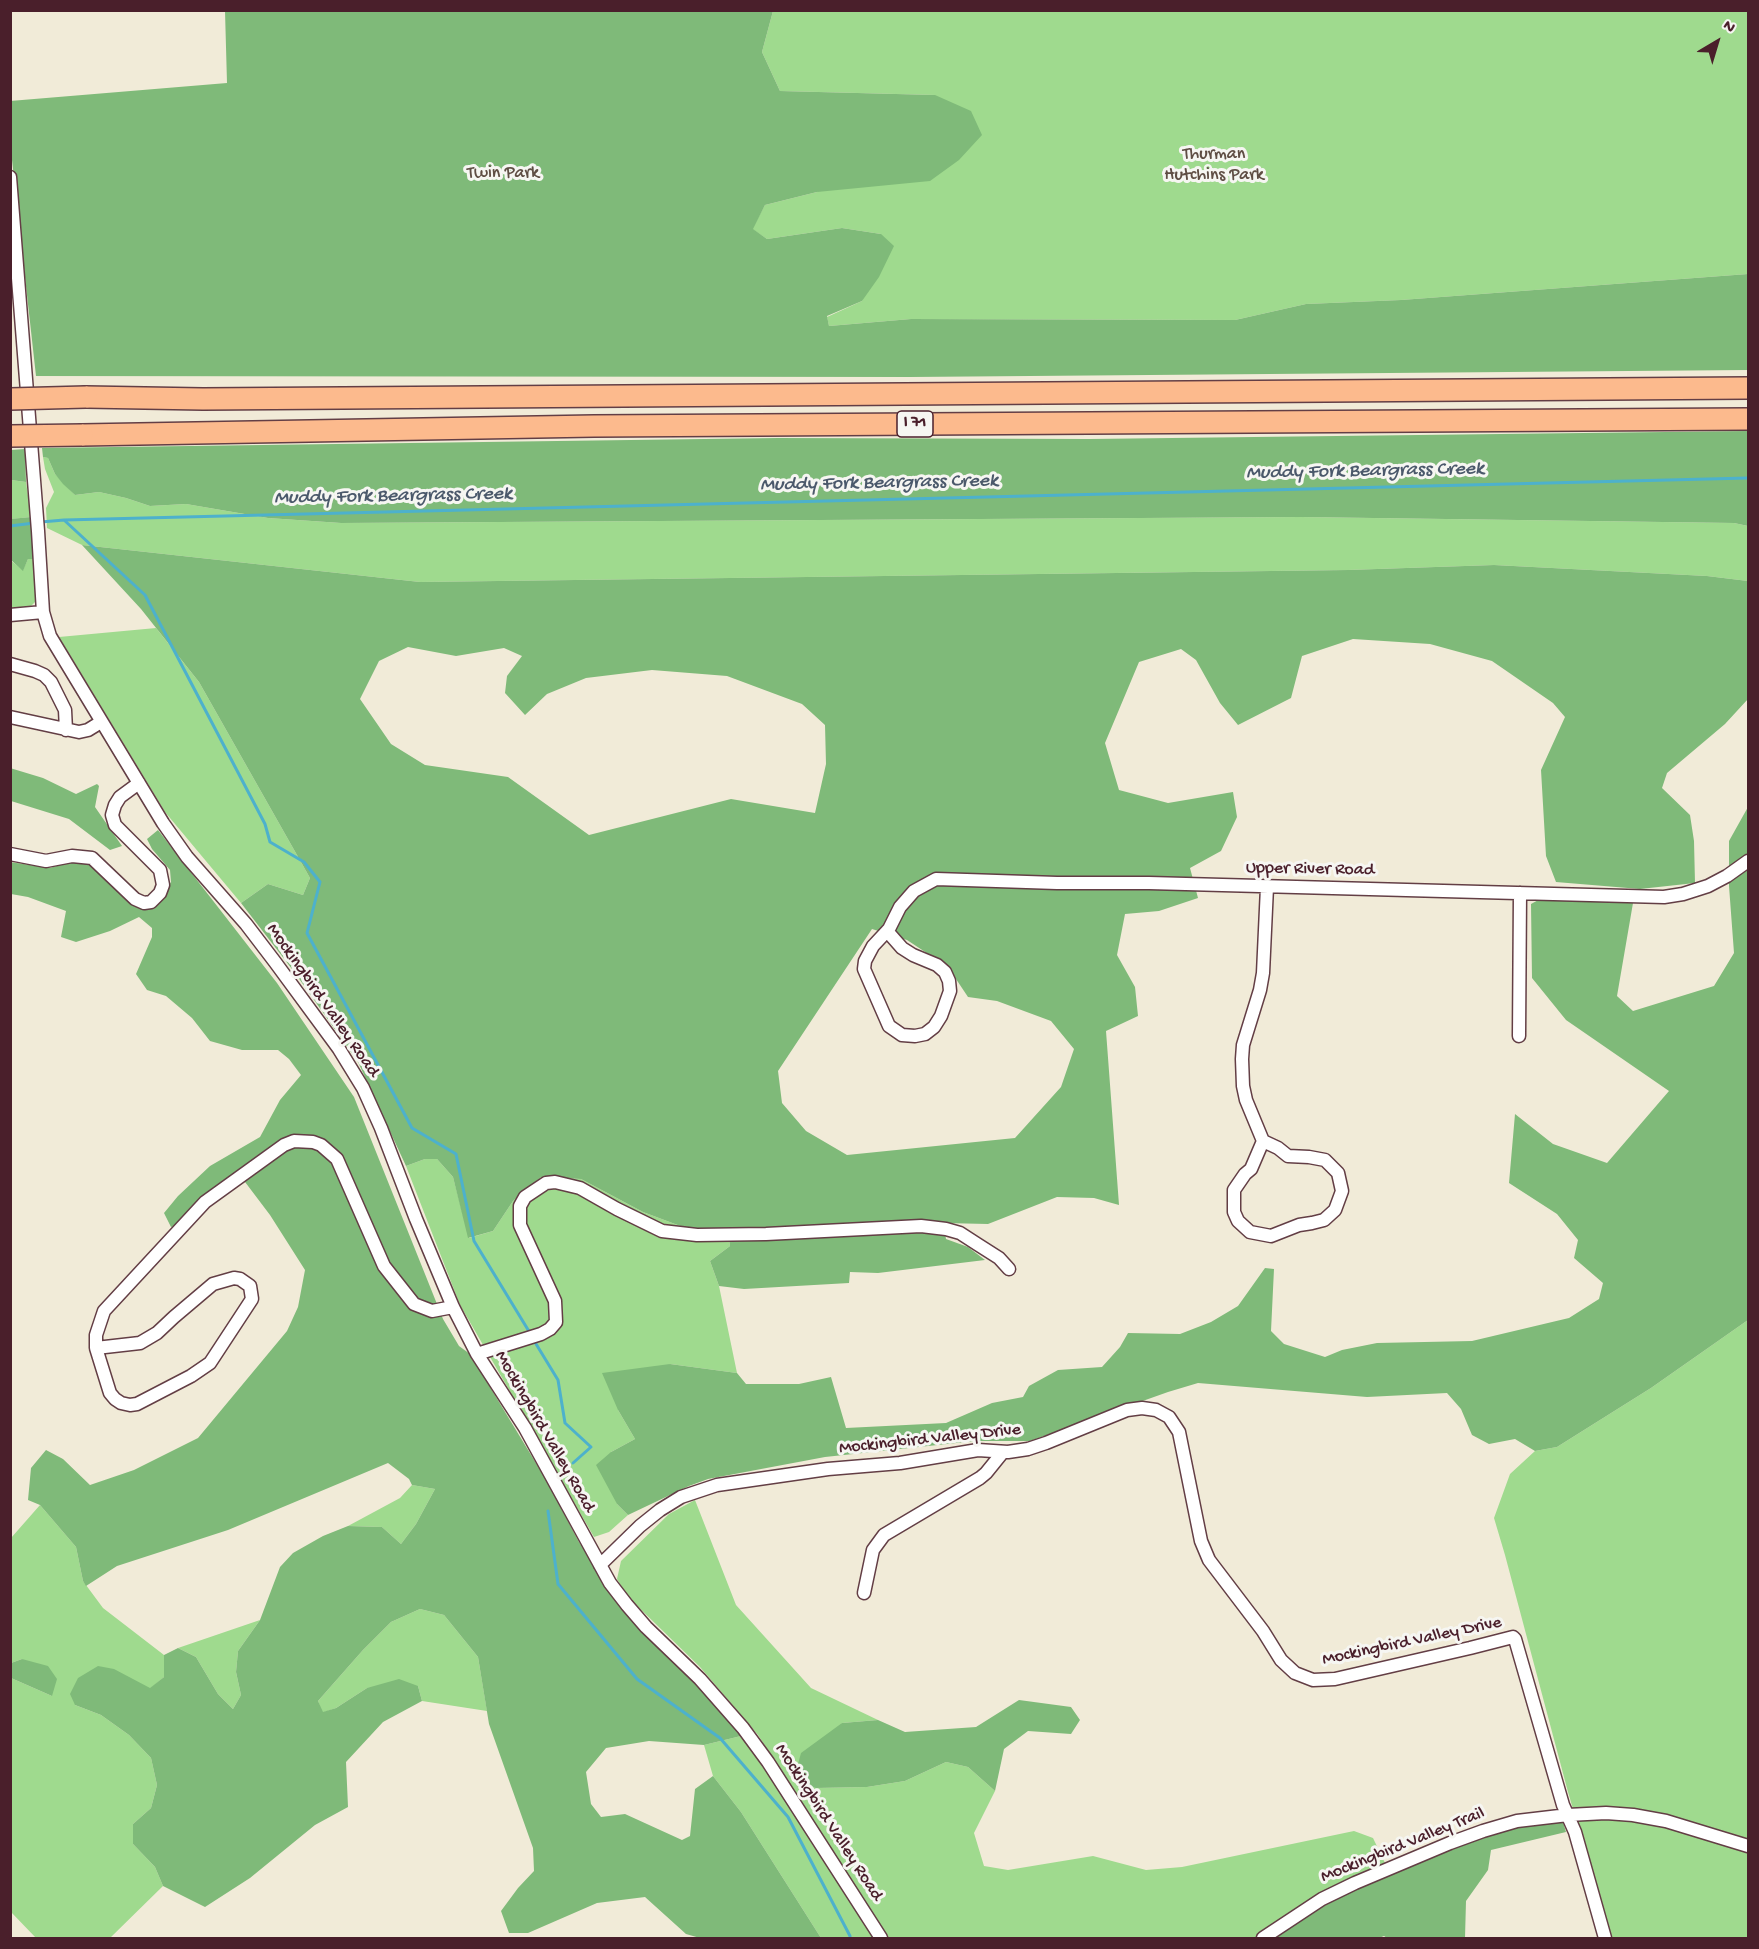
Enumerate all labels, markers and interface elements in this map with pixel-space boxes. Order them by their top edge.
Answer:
north arrow [1687,12,1747,72]
text: N [1718,17,1738,38]
park label: Thurman Hutchins Park [1164,144,1264,186]
park label: Twin Park [467,163,539,185]
road number: I 71 [897,411,933,437]
water label: Muddy Fork Beargrass Creek [1246,458,1484,486]
water label: Muddy Fork Beargrass Creek [760,470,998,498]
water label: Muddy Fork Beargrass Creek [274,483,512,511]
street label: Upper River Road [1246,858,1374,882]
street label: Mockingbird Valley Road [261,920,383,1082]
street label: Mockingbird Valley Road [489,1347,599,1517]
street label: Mockingbird Valley Drive [838,1420,1022,1460]
street label: Mockingbird Valley Drive [1320,1612,1504,1672]
street label: Mockingbird Valley Road [769,1740,887,1906]
street label: Mockingbird Valley Trail [1318,1803,1488,1889]

